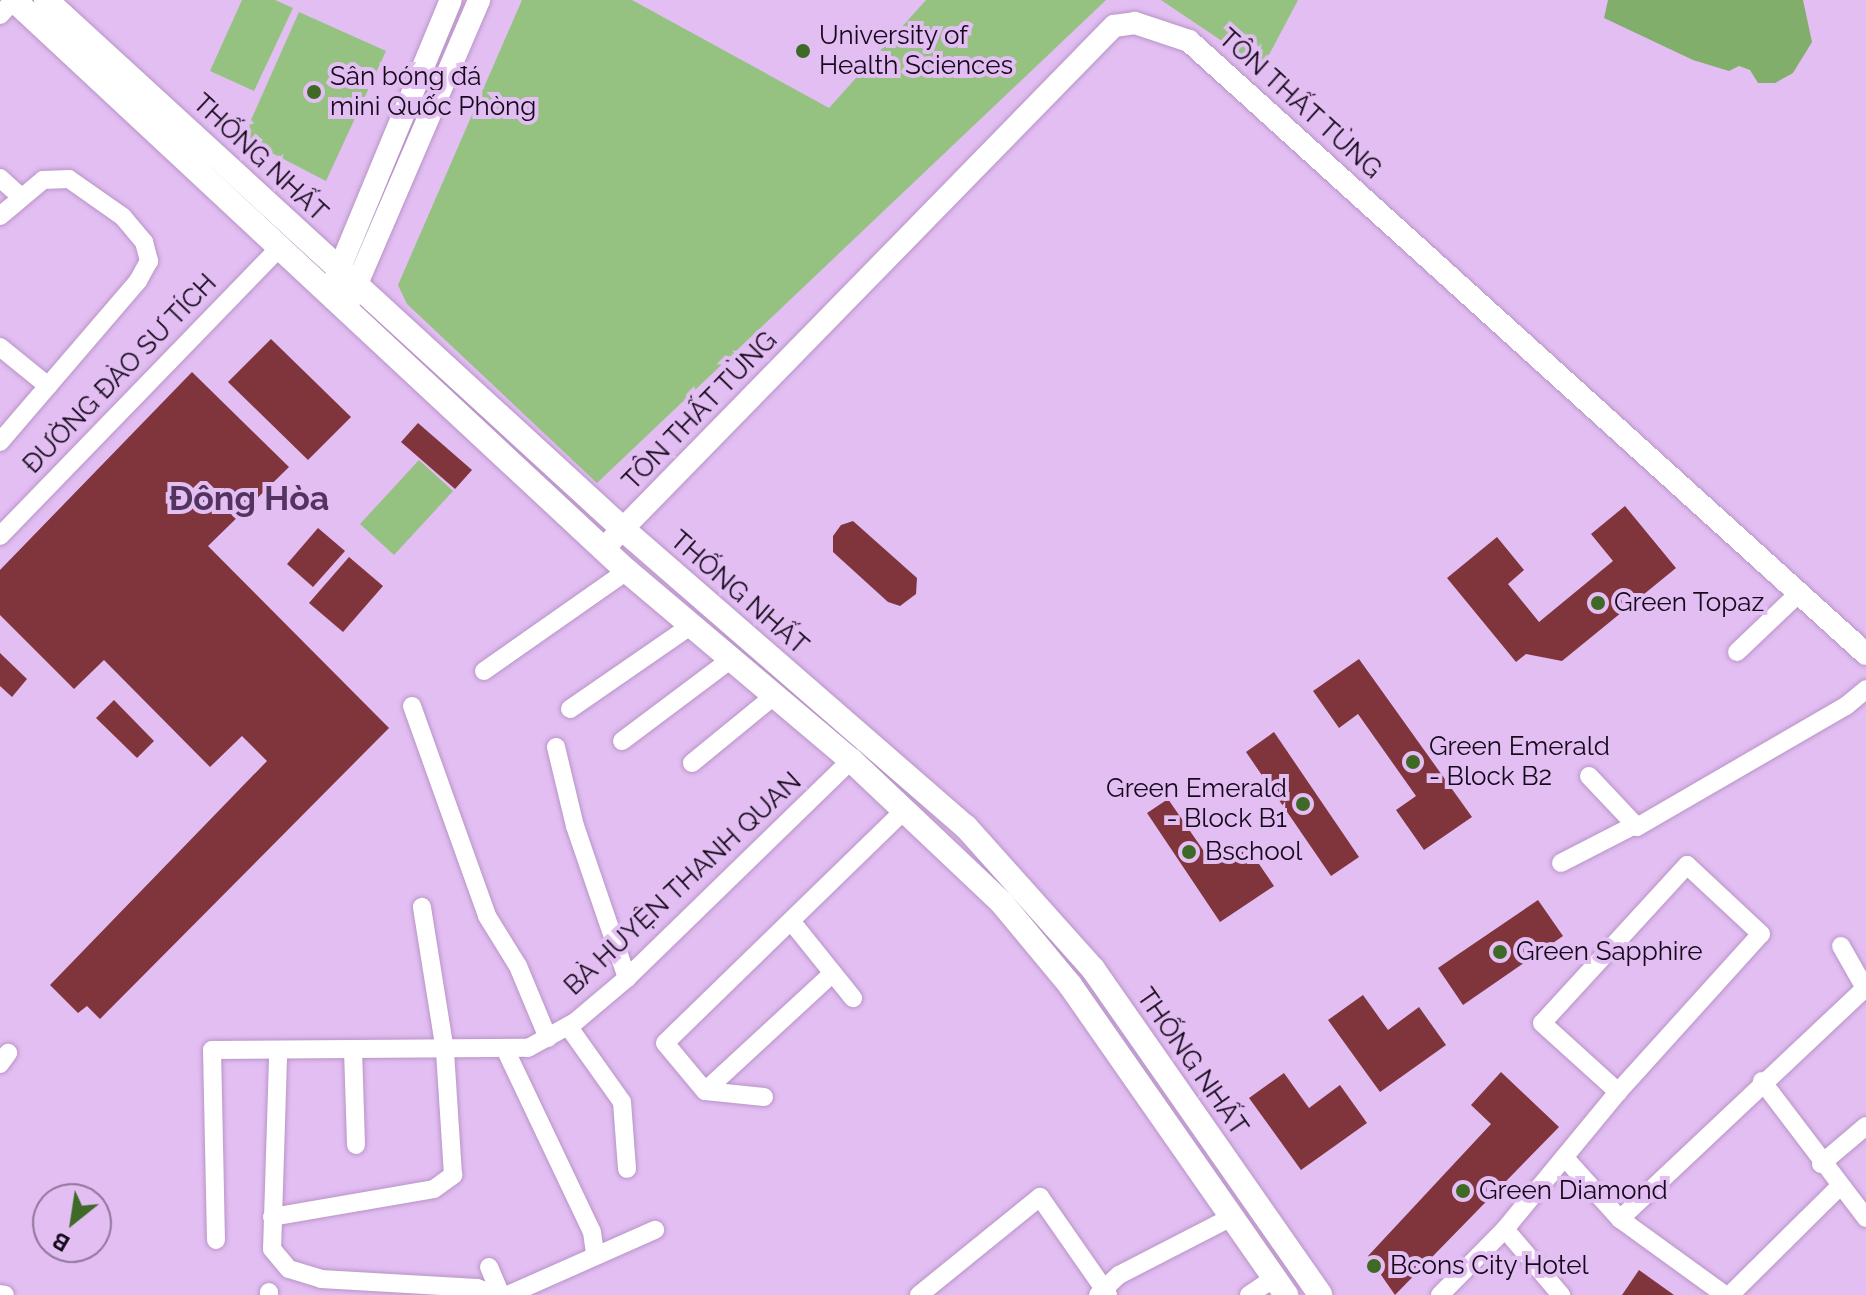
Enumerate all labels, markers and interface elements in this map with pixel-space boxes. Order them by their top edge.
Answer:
place label: University of Health Sciences [819,20,1013,82]
street label: TÔN THẤT TÙNG [1211,22,1389,186]
marker: University of Health Sciences [794,42,812,60]
place label: Sân bóng đá mini Quốc Phòng [330,61,536,122]
marker: Sân bóng đá mini Quốc Phòng [305,83,323,101]
street label: THỐNG NHẤT [186,88,334,228]
street label: ĐƯỜNG ĐÀO SƯ TÍCH [16,268,224,480]
street label: TÔN THẤT TÙNG [616,324,784,498]
district label: Đông Hòa [169,479,329,519]
street label: THỐNG NHẤT [664,525,814,661]
place label: Green Topaz [1614,587,1765,619]
marker: Green Topaz [1589,594,1607,612]
place label: Green Emerald - Block B2 [1429,731,1610,792]
marker: Green Emerald - Block B2 [1404,753,1422,771]
street label: BÀ HUYỆN THANH QUAN [558,766,808,1002]
place label: Green Emerald - Block B1 [1106,773,1287,834]
marker: Green Emerald - Block B1 [1294,795,1312,813]
place label: Bschool [1205,836,1302,868]
marker: Bschool [1180,843,1198,861]
place label: Green Sapphire [1516,936,1702,968]
marker: Green Sapphire [1491,943,1509,961]
street label: THỐNG NHẤT [1130,982,1254,1142]
place label: Green Diamond [1479,1175,1668,1207]
marker: Green Diamond [1454,1182,1472,1200]
north arrow [32,1183,112,1263]
text: B [48,1227,74,1257]
place label: Bcons City Hotel [1390,1250,1589,1282]
marker: Bcons City Hotel [1365,1257,1383,1275]

